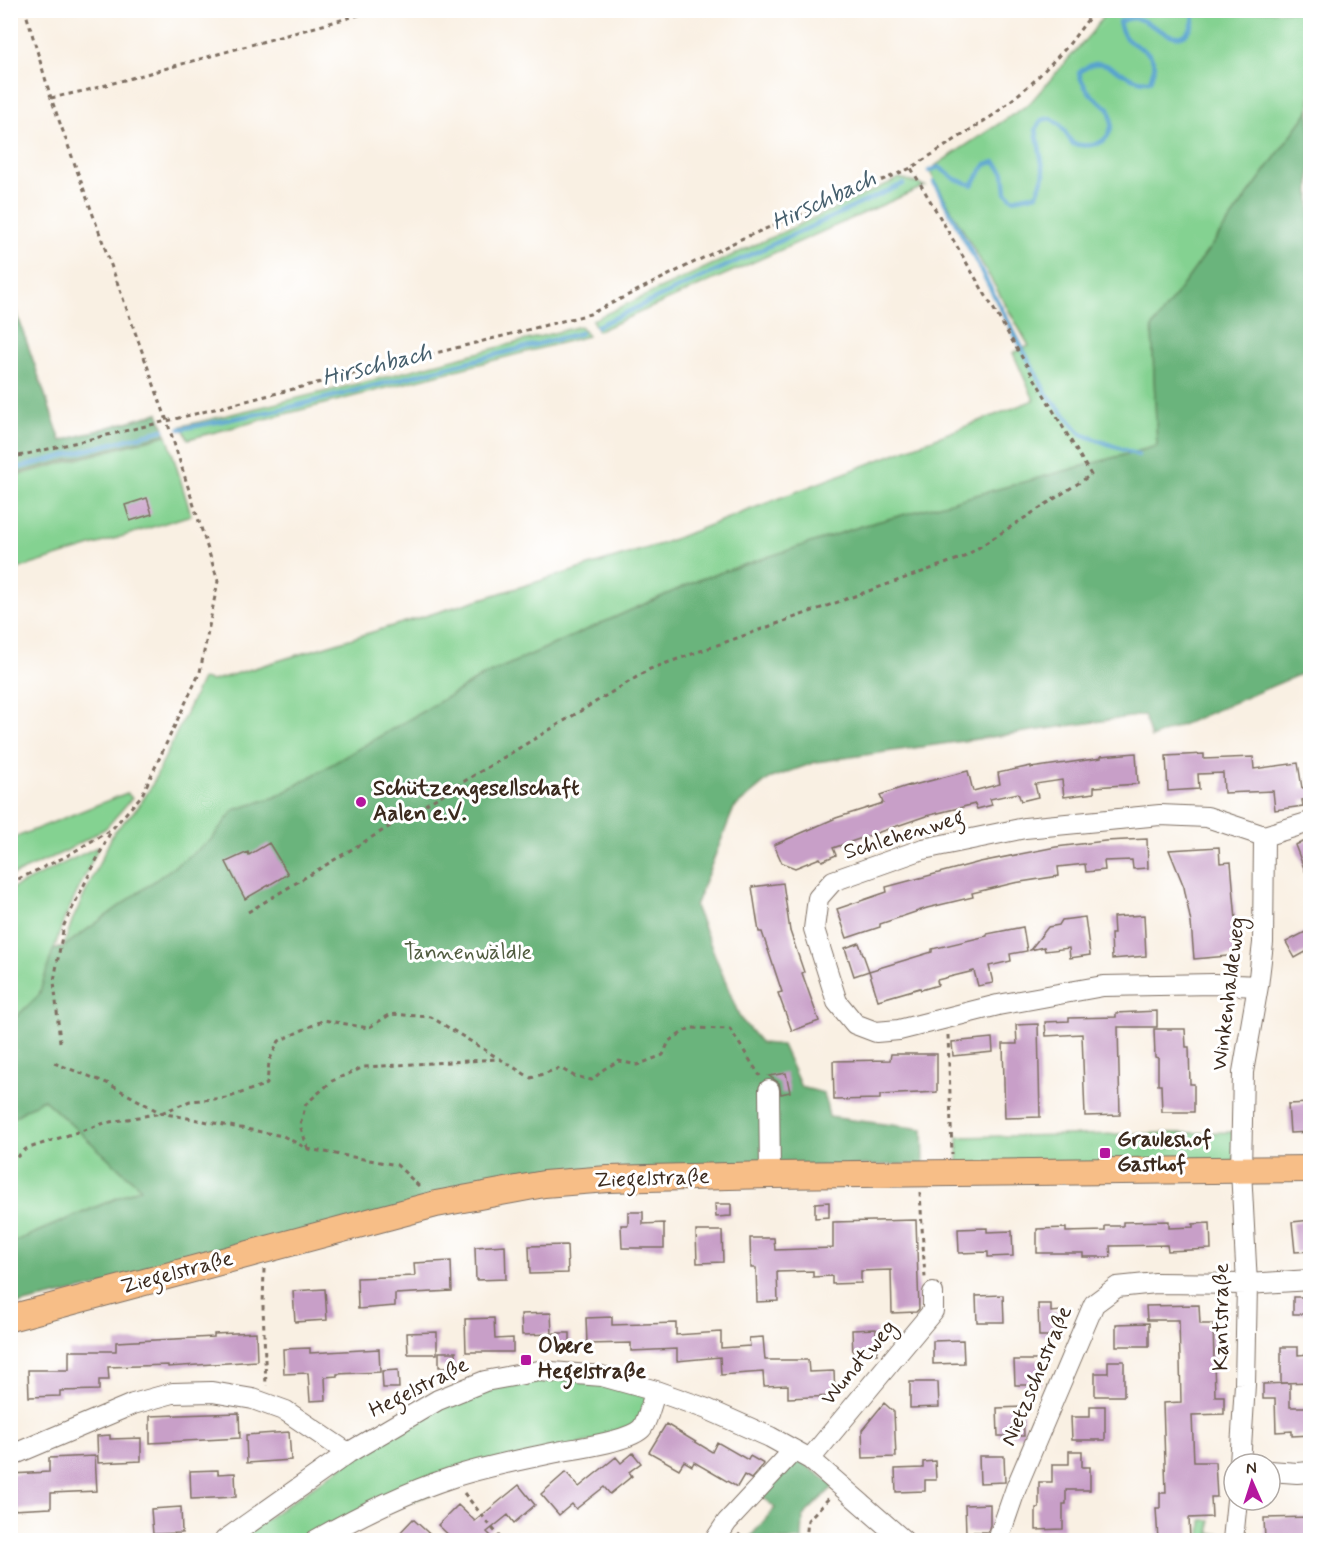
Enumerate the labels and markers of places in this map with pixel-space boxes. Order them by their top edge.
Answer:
place label: Schützengesellschaft Aalen e.V. [373,775,579,828]
marker: Schützengesellschaft Aalen e.V. [354,795,368,809]
place label: Grauleshof Gasthof [1117,1126,1212,1179]
marker: Grauleshof Gasthof [1098,1146,1112,1160]
place label: Obere Hegelstraße [538,1333,646,1390]
marker: Obere Hegelstraße [519,1353,533,1367]

